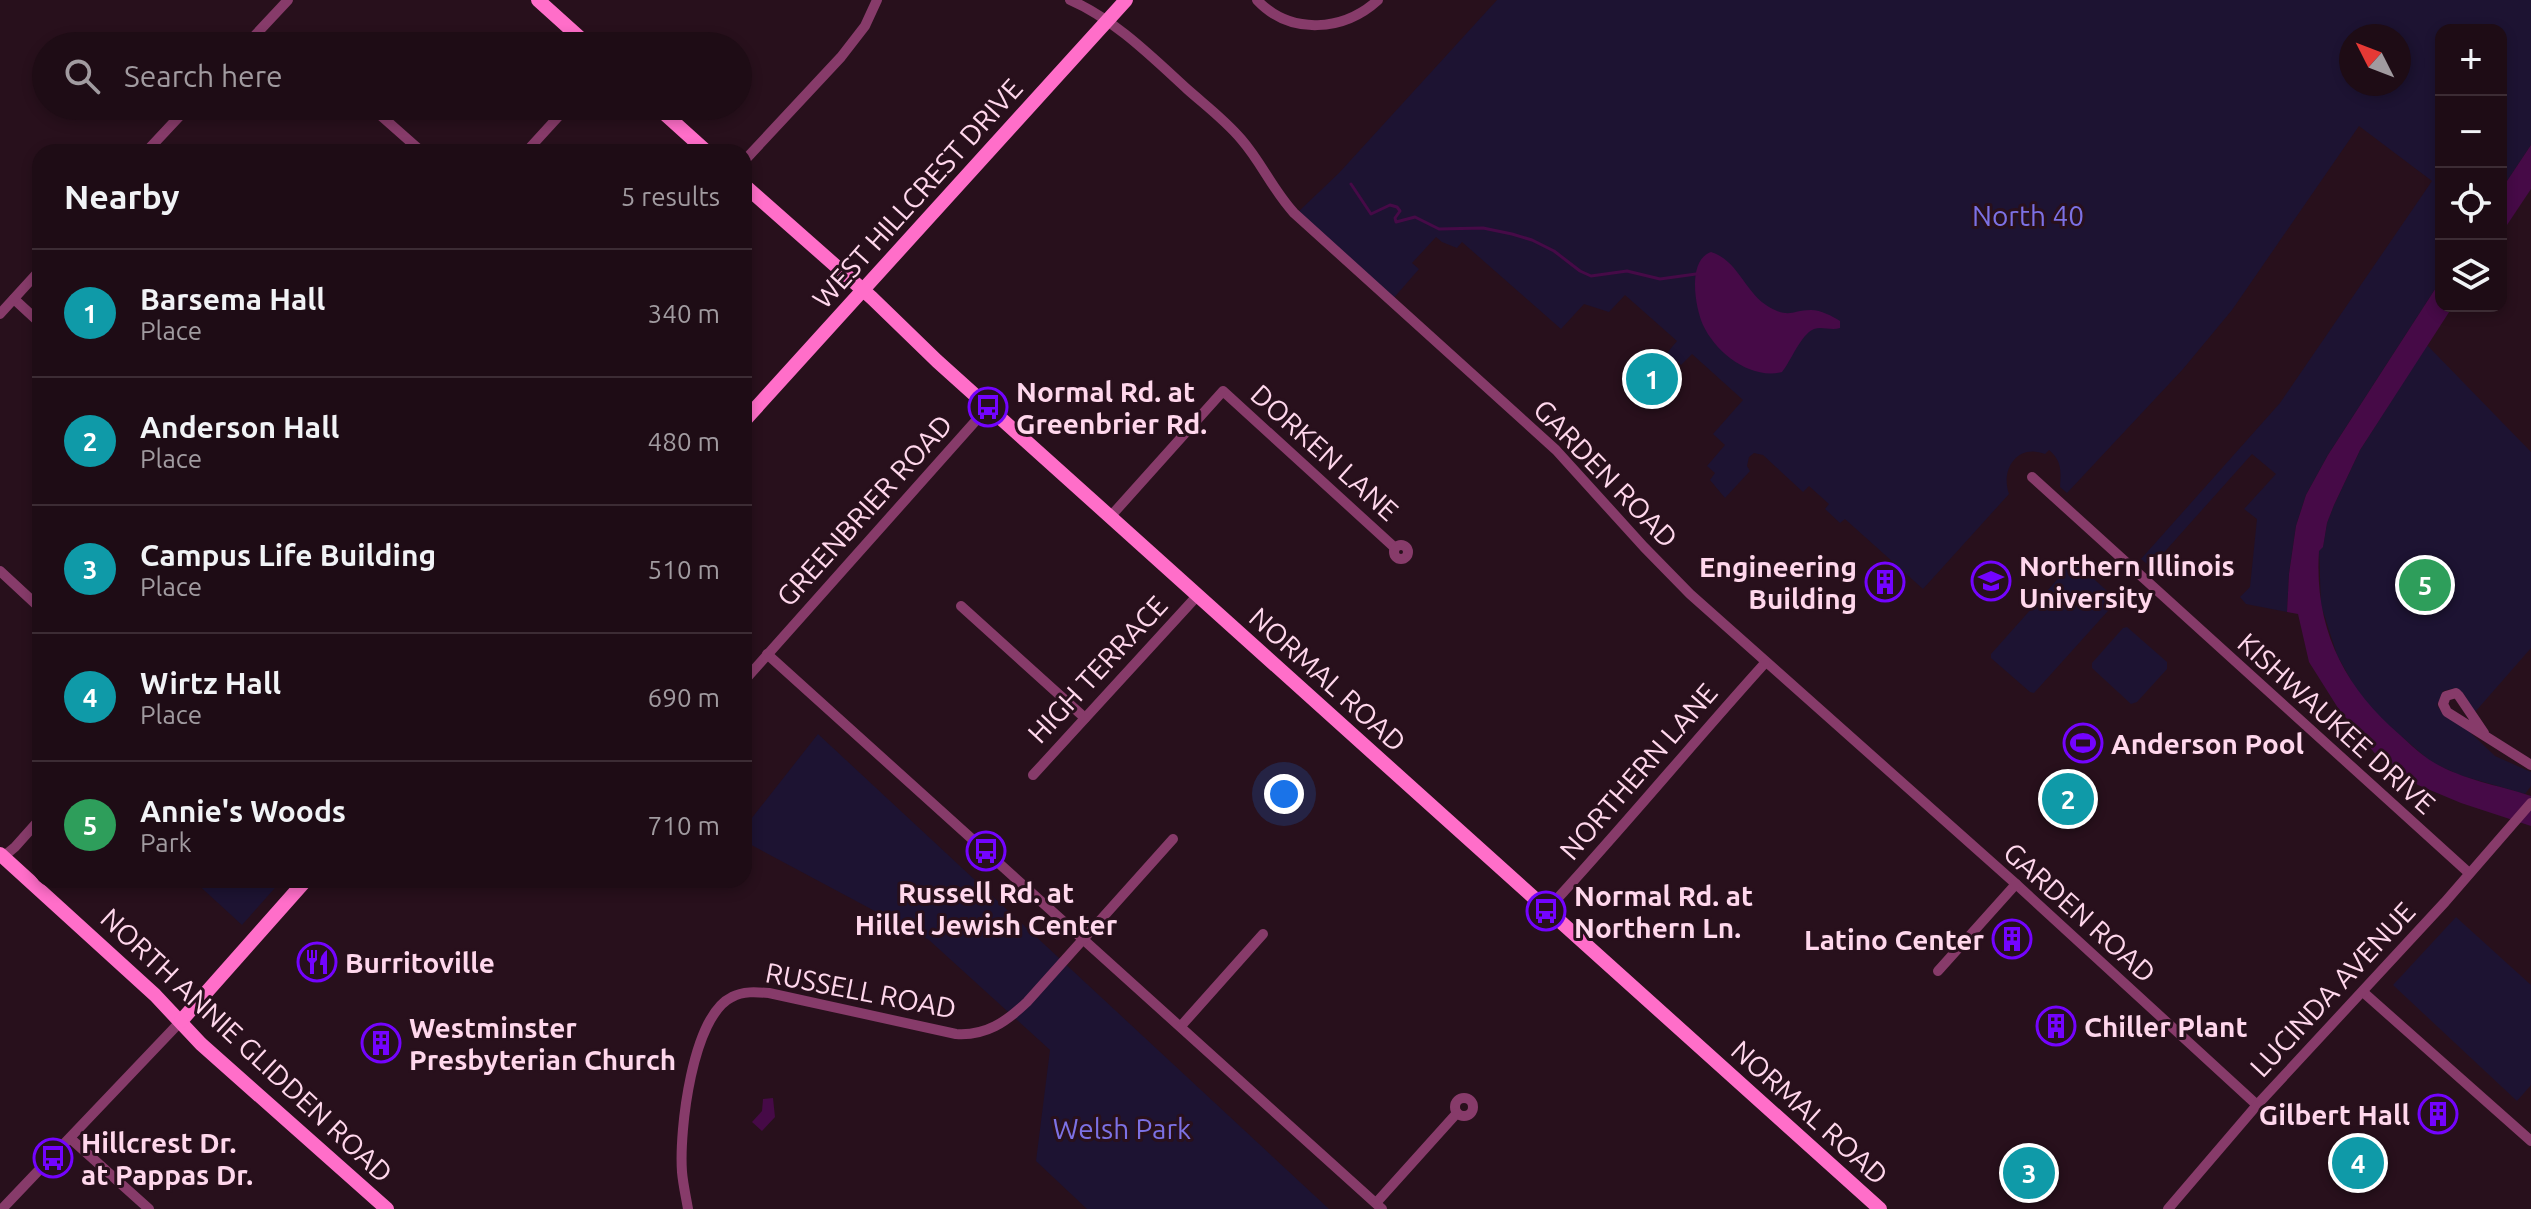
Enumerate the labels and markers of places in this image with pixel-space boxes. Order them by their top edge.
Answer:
pin: 1 [1626,349,1678,409]
place label: Normal Rd. at Greenbrier Rd. [1016,376,1207,439]
bus stop icon: Normal Rd. at Greenbrier Rd. [967,386,1009,428]
place label: Northern Illinois University [2019,550,2235,613]
place label: Engineering Building [1699,551,1857,614]
pin: 5 [2399,555,2451,615]
school or university icon: Northern Illinois University [1970,560,2012,602]
building icon: Engineering Building [1864,561,1906,603]
sports icon: Anderson Pool [2062,722,2104,764]
place label: Anderson Pool [2111,728,2304,759]
pin: 2 [2042,769,2094,829]
bus stop icon: Russell Rd. at Hillel Jewish Center [965,830,1007,872]
place label: Russell Rd. at Hillel Jewish Center [855,877,1118,940]
place label: Normal Rd. at Northern Ln. [1574,880,1753,943]
bus stop icon: Normal Rd. at Northern Ln. [1525,890,1567,932]
building icon: Latino Center [1991,918,2033,960]
place label: Latino Center [1804,924,1984,955]
restaurant icon: Burritoville [296,941,338,983]
place label: Burritoville [345,947,495,978]
building icon: Chiller Plant [2035,1005,2077,1047]
place label: Chiller Plant [2084,1011,2248,1042]
place label: Westminster Presbyterian Church [409,1012,676,1075]
building icon: Westminster Presbyterian Church [360,1022,402,1064]
building icon: Gilbert Hall [2417,1093,2459,1135]
place label: Gilbert Hall [2259,1099,2410,1130]
place label: Hillcrest Dr. at Pappas Dr. [81,1127,253,1190]
pin: 4 [2332,1133,2384,1193]
bus stop icon: Hillcrest Dr. at Pappas Dr. [32,1137,74,1179]
pin: 3 [2003,1143,2055,1203]

